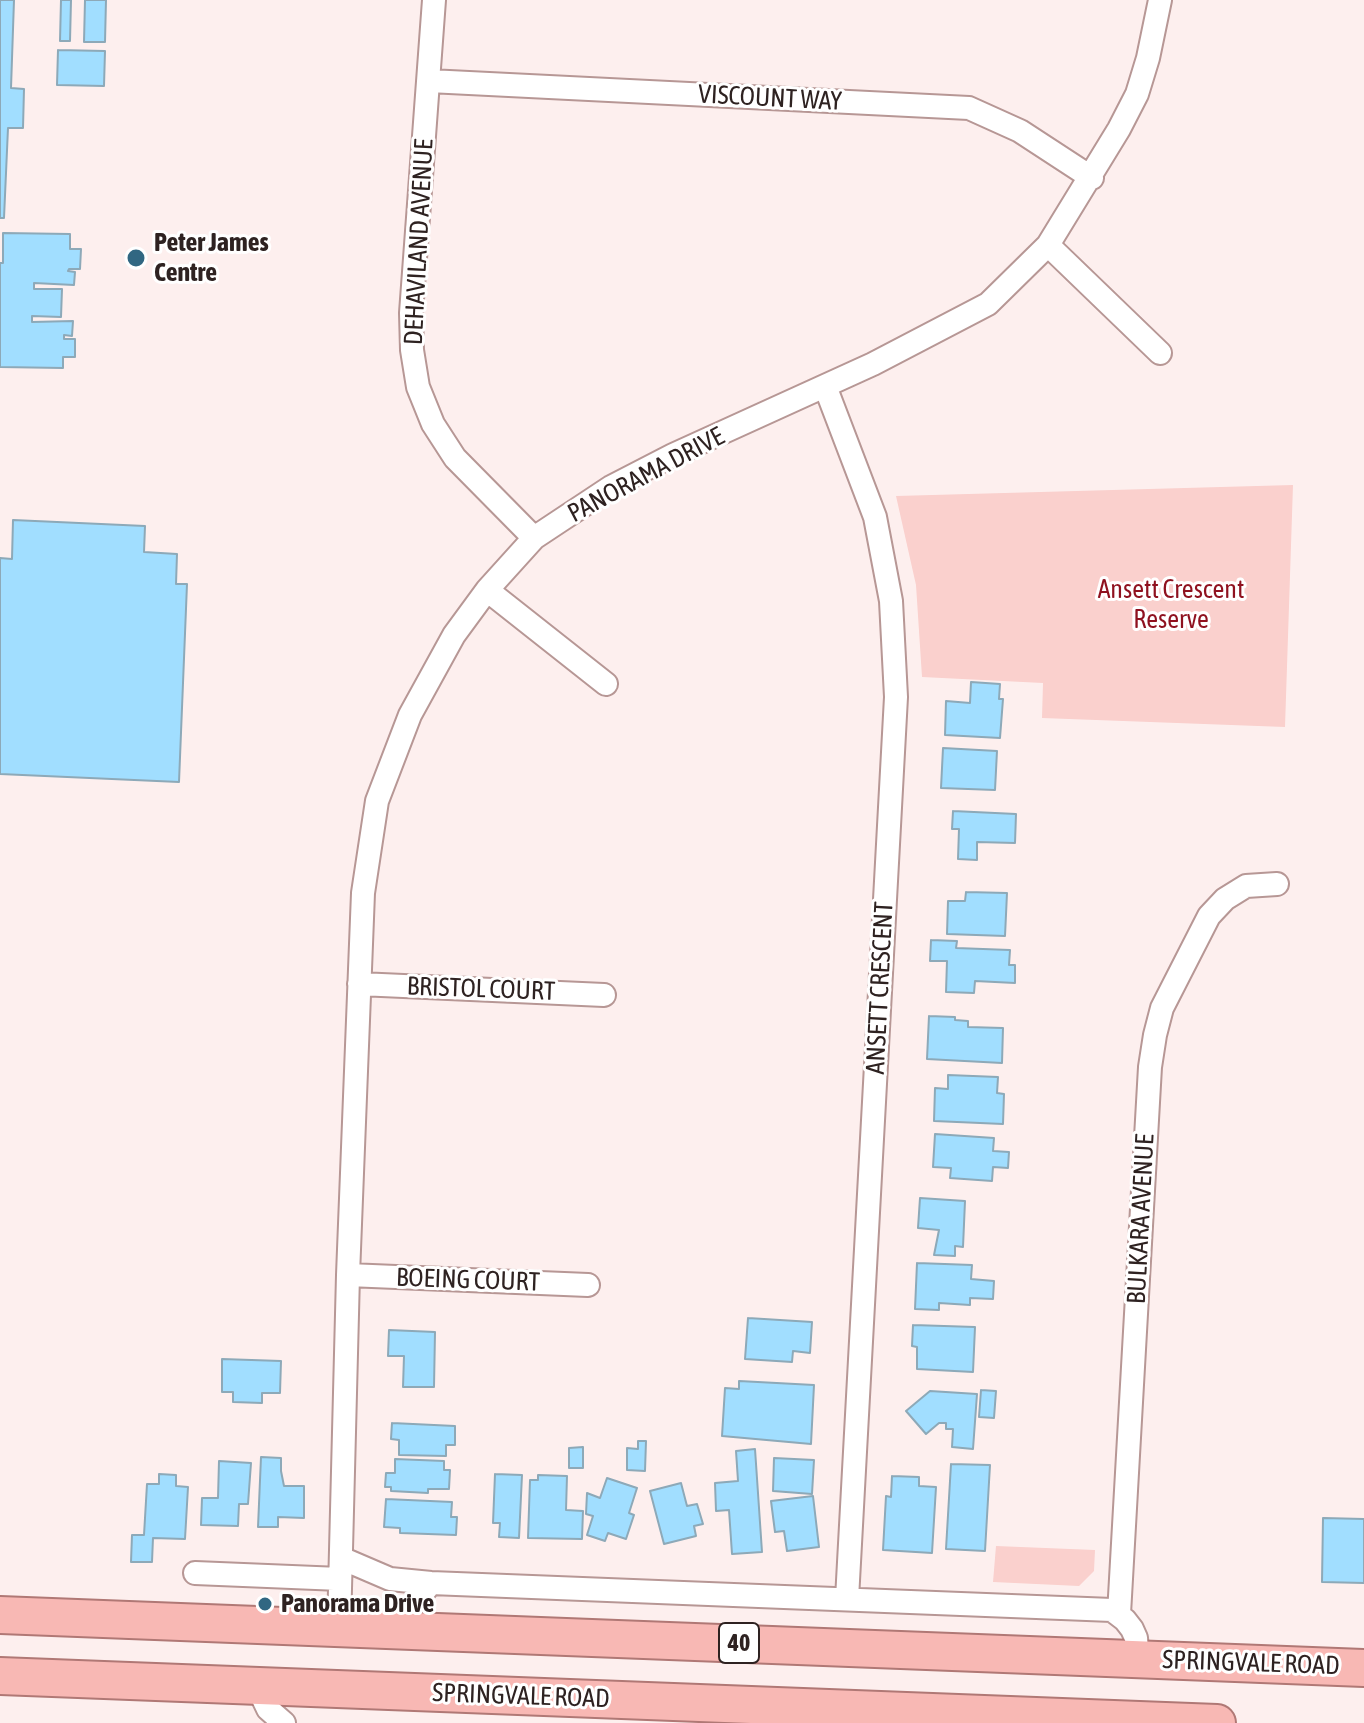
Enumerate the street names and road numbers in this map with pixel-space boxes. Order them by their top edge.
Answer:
street label: VISCOUNT WAY [697,79,843,117]
street label: DEHAVILAND AVENUE [398,138,440,346]
street label: PANORAMA DRIVE [563,421,729,529]
street label: ANSETT CRESCENT [860,901,900,1075]
street label: BRISTOL COURT [406,971,556,1007]
street label: BULKARA AVENUE [1121,1133,1161,1305]
street label: BOEING COURT [395,1262,541,1298]
road number: 40 [719,1623,759,1663]
street label: SPRINGVALE ROAD [1162,1644,1340,1682]
street label: SPRINGVALE ROAD [432,1677,610,1715]

